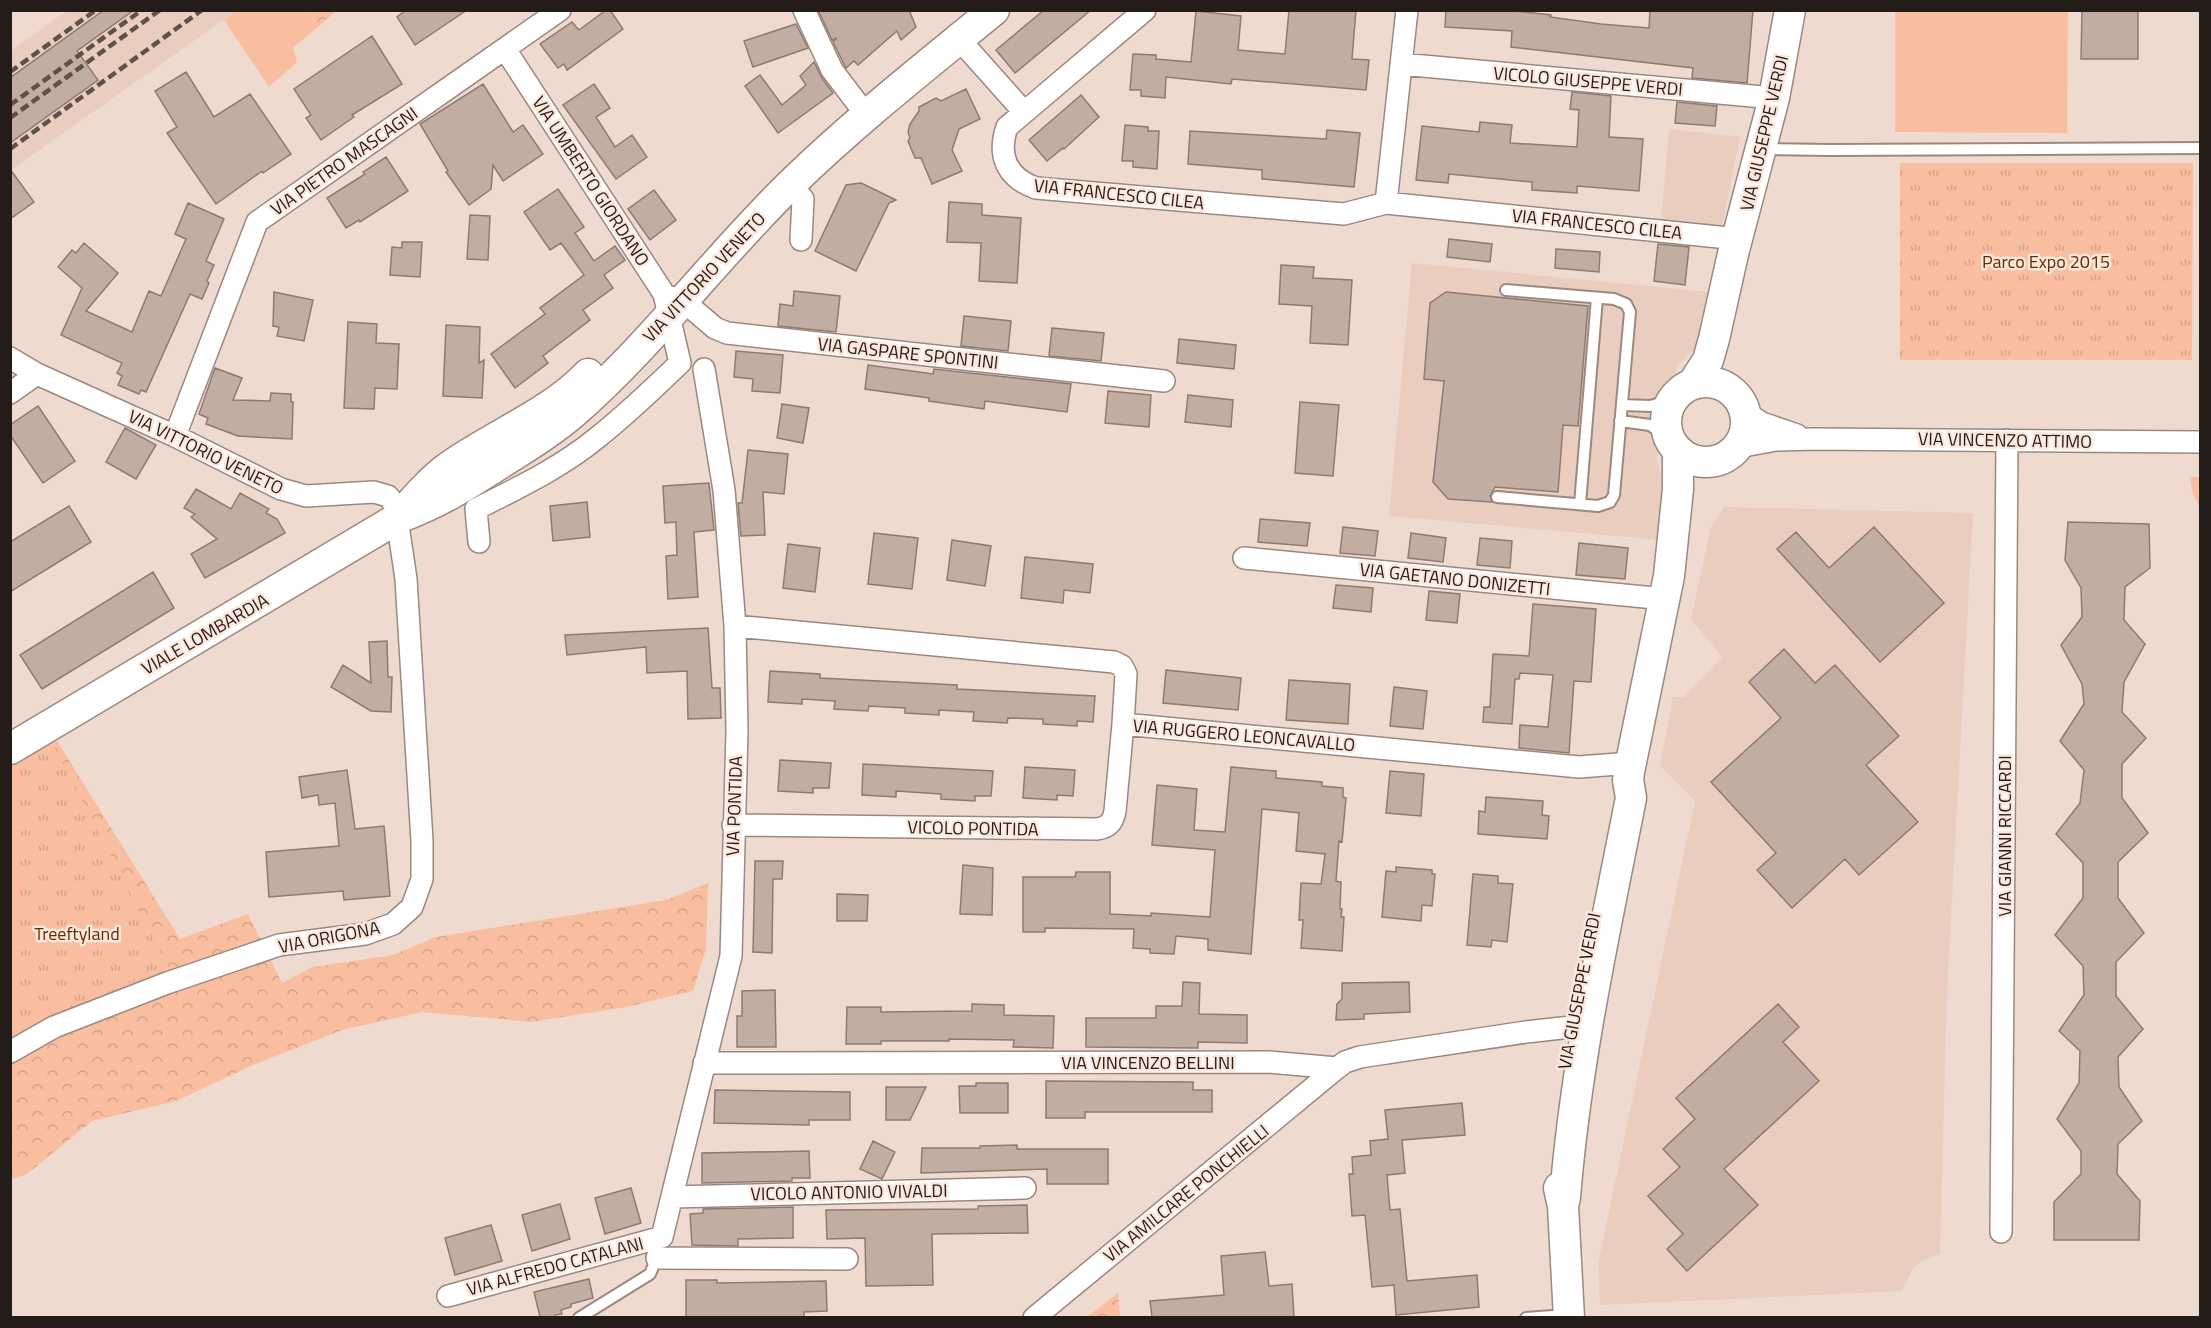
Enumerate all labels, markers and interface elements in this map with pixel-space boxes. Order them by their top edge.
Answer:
street label: VIA GIUSEPPE VERDI [1733,52,1795,214]
street label: VICOLO GIUSEPPE VERDI [1492,59,1684,103]
street label: VIA UMBERTO GIORDANO [526,91,656,271]
street label: VIA PIETRO MASCAGNI [265,100,423,222]
street label: VIA FRANCESCO CILEA [1032,172,1206,216]
street label: VIA FRANCESCO CILEA [1510,202,1684,246]
street label: VIA VITTORIO VENETO [636,206,772,348]
park label: Parco Expo 2015 [1982,248,2110,275]
street label: VIA GASPARE SPONTINI [816,330,1000,376]
street label: VIA VITTORIO VENETO [124,403,288,501]
street label: VIA VINCENZO ATTIMO [1918,425,2092,455]
street label: VIA GAETANO DONIZETTI [1358,556,1552,602]
street label: VIALE LOMBARDIA [136,586,274,681]
street label: VIA RUGGERO LEONCAVALLO [1132,712,1356,758]
street label: VIA PONTIDA [719,755,749,857]
street label: VIA GIANNI RICCARDI [1991,755,2018,917]
street label: VICOLO PONTIDA [907,813,1039,843]
street label: VIA GIUSEPPE VERDI [1551,910,1607,1072]
street label: VIA ORIGONA [276,914,382,960]
park label: Treeftyland [34,920,120,947]
street label: VIA VINCENZO BELLINI [1061,1049,1235,1076]
street label: VIA AMILCARE PONCHIELLI [1097,1118,1275,1268]
street label: VICOLO ANTONIO VIVALDI [750,1177,948,1207]
street label: VIA ALFREDO CATALANI [464,1229,646,1303]

